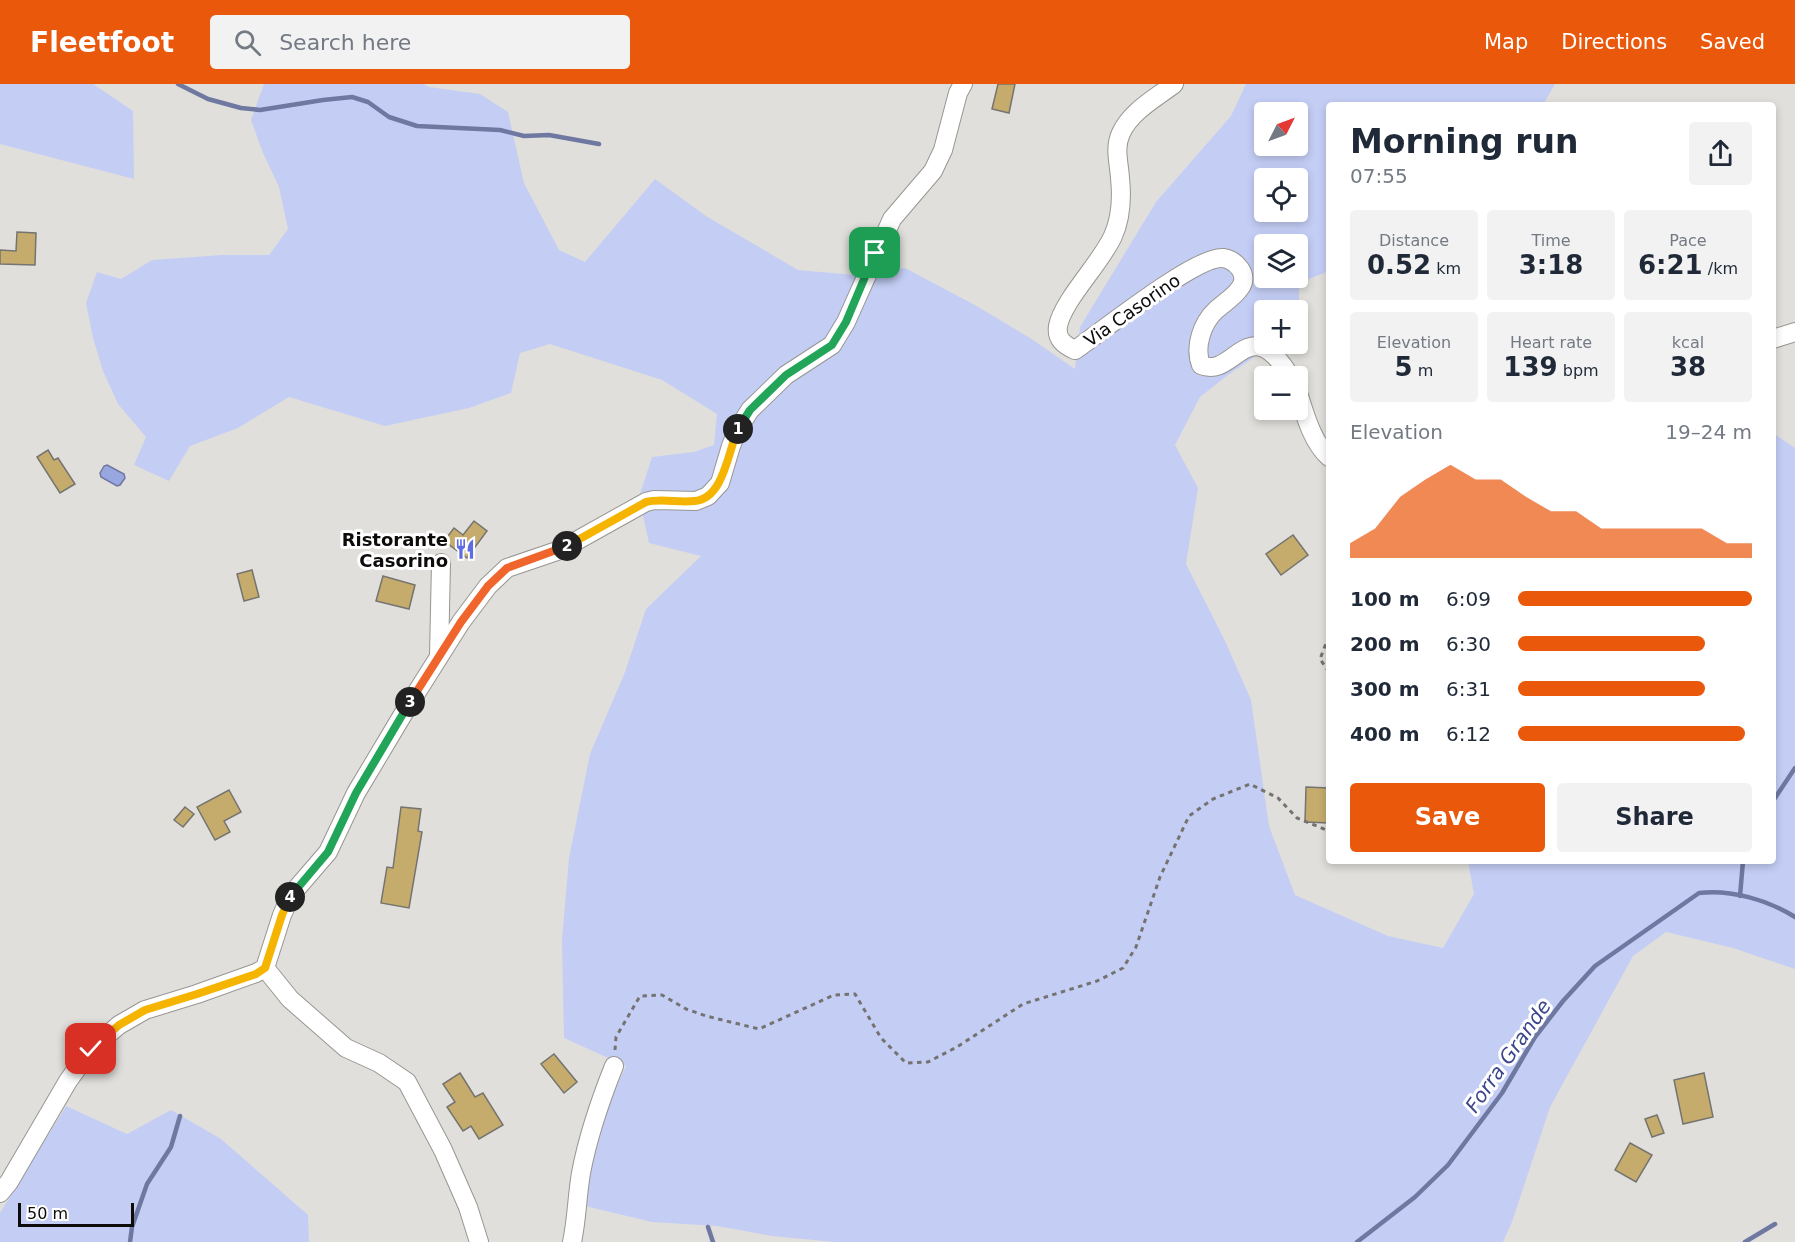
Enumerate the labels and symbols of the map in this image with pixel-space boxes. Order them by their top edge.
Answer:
north arrow [1254,102,1308,156]
pin [849,227,900,278]
street label: Via Casorino [1080,269,1184,351]
pin: 1 [723,414,753,444]
place label: Ristorante Casorino [342,529,448,571]
pin: 2 [552,531,582,561]
restaurant icon: Ristorante Casorino [453,537,477,561]
pin: 3 [395,687,425,717]
pin: 4 [275,882,305,912]
water label: Forra Grande [1460,995,1556,1117]
pin [65,1023,116,1074]
scale bar [18,1200,134,1228]

